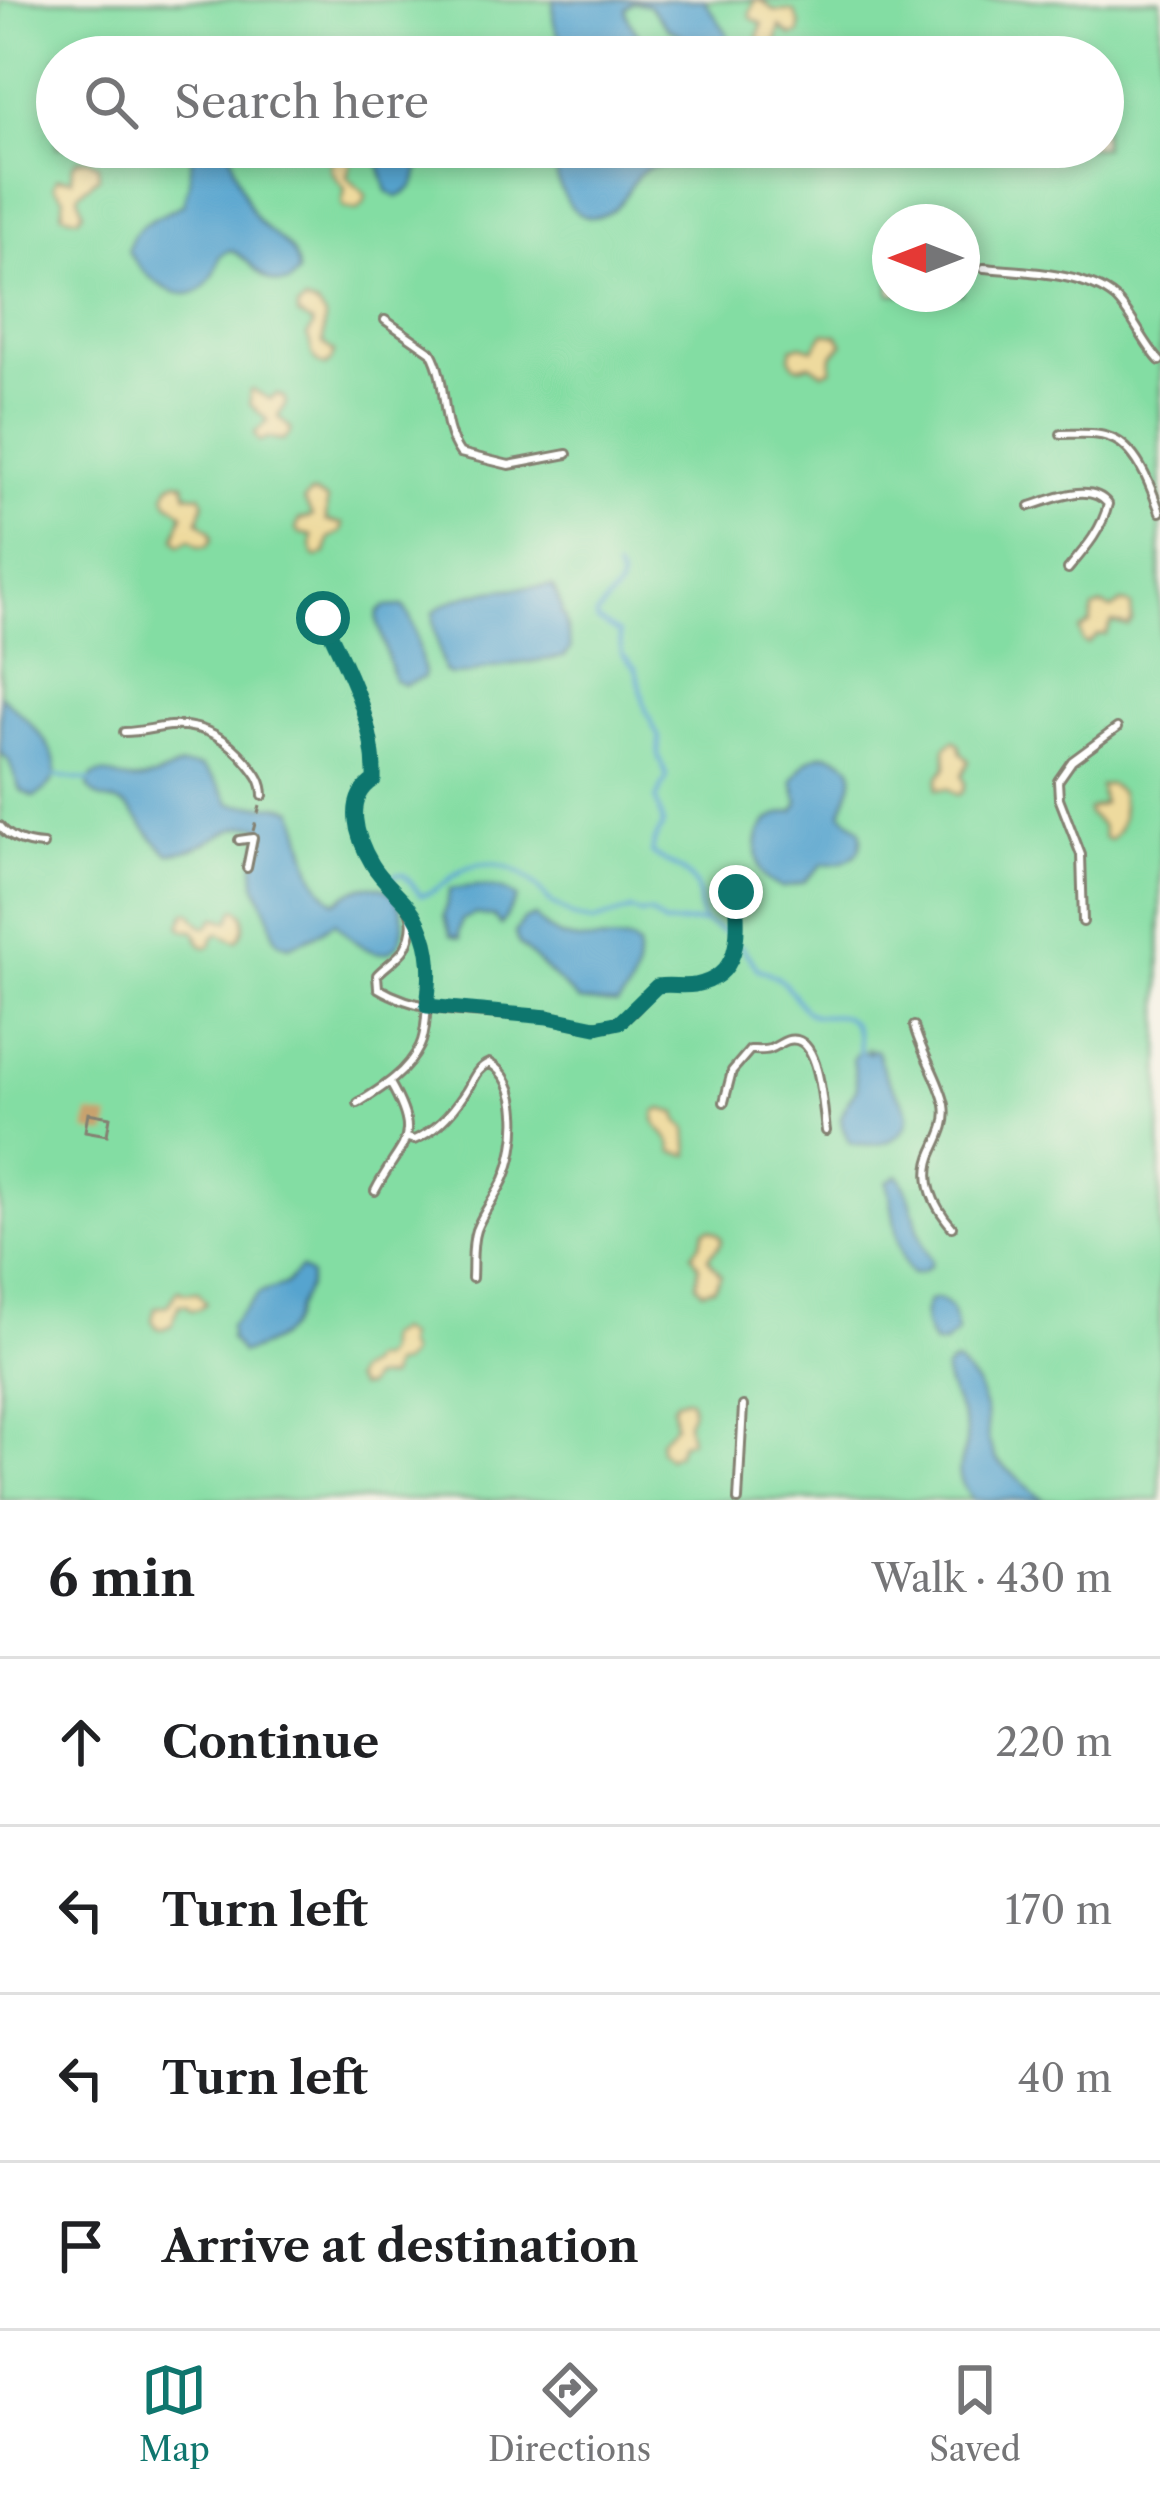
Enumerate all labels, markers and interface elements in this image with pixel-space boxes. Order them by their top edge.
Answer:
search box [36,36,1124,168]
icon: search [78,69,144,135]
text: Search here [174,74,429,130]
north arrow [872,204,980,312]
route start [296,591,350,645]
route end [709,865,763,919]
text: 6 min [48,1547,195,1609]
text: Walk · 430 m [872,1554,1112,1602]
icon: ahead [48,1709,114,1775]
text: Continue [162,1714,379,1770]
text: 220 m [996,1718,1112,1766]
icon: left [48,1877,114,1943]
text: Turn left [162,1882,368,1938]
text: 170 m [1005,1886,1112,1934]
icon: left [48,2045,114,2111]
text: Turn left [162,2050,368,2106]
text: 40 m [1018,2054,1112,2102]
icon: arrive [48,2213,114,2279]
text: Arrive at destination [162,2218,639,2274]
tab: Map [139,2357,210,2470]
tab: Directions [488,2357,651,2470]
tab: Saved [929,2357,1021,2470]

